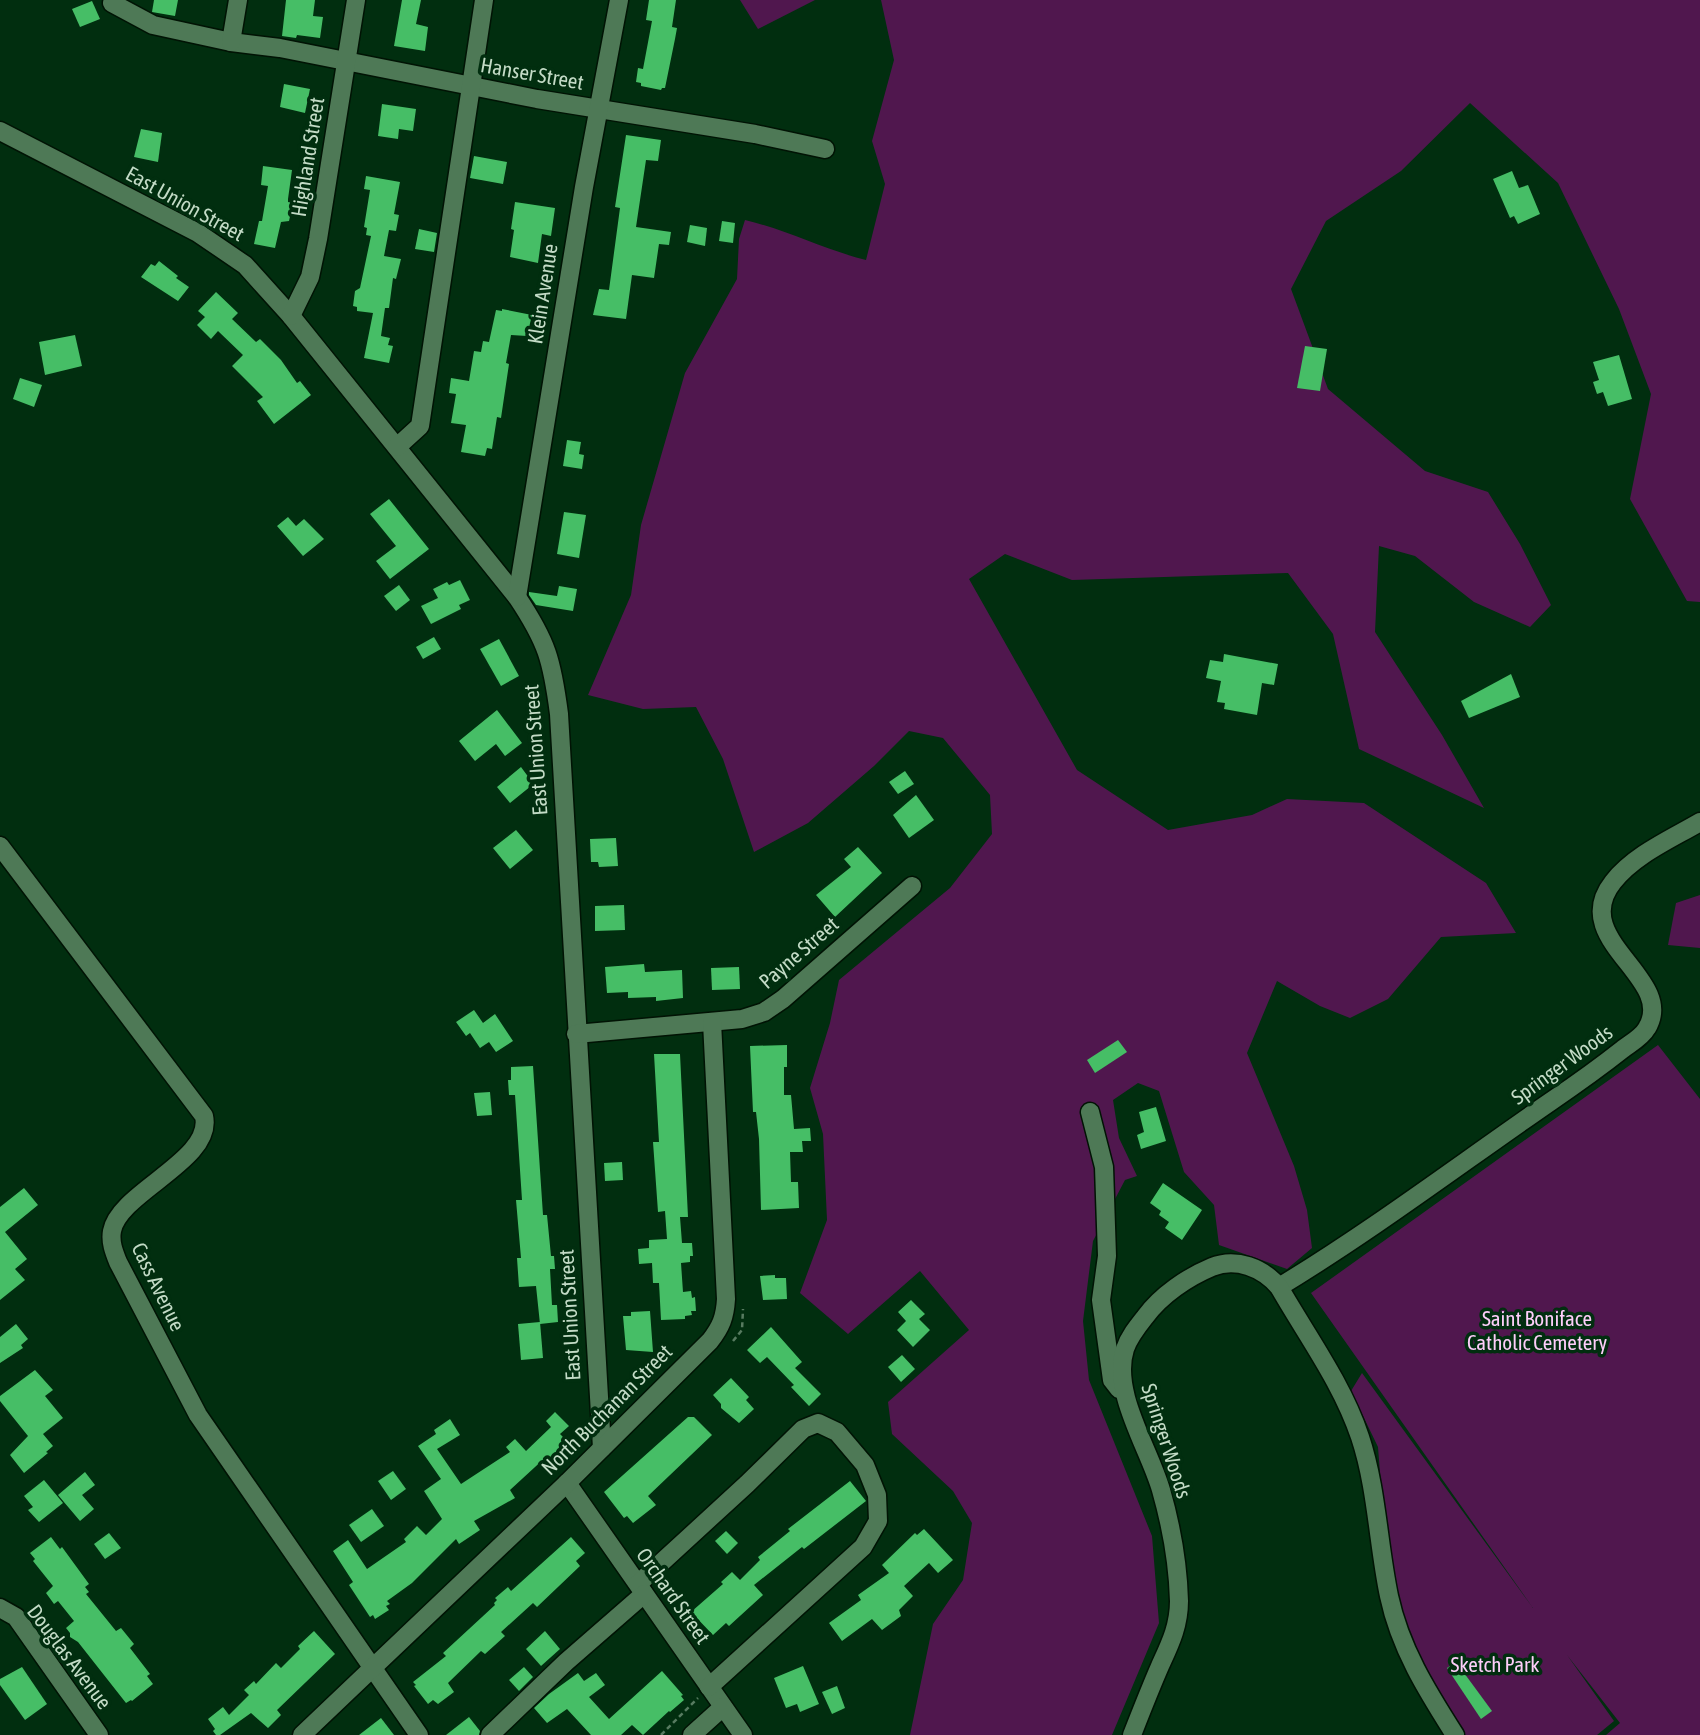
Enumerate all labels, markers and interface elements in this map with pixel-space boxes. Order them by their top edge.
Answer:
street label: Hanser Street [479,52,586,94]
street label: Highland Street [286,95,328,218]
street label: East Union Street [122,161,249,245]
street label: Klein Avenue [522,242,562,346]
street label: East Union Street [518,684,552,816]
street label: Payne Street [754,911,843,993]
street label: Springer Woods [1506,1020,1617,1109]
street label: Cass Avenue [127,1239,191,1335]
street label: East Union Street [554,1249,584,1381]
park label: Saint Boniface Catholic Cemetery [1467,1306,1607,1354]
street label: North Buchanan Street [536,1339,676,1479]
street label: Springer Woods [1137,1380,1197,1501]
street label: Orchard Street [632,1543,716,1648]
street label: Douglas Avenue [23,1599,117,1713]
park label: Sketch Park [1451,1652,1539,1676]

